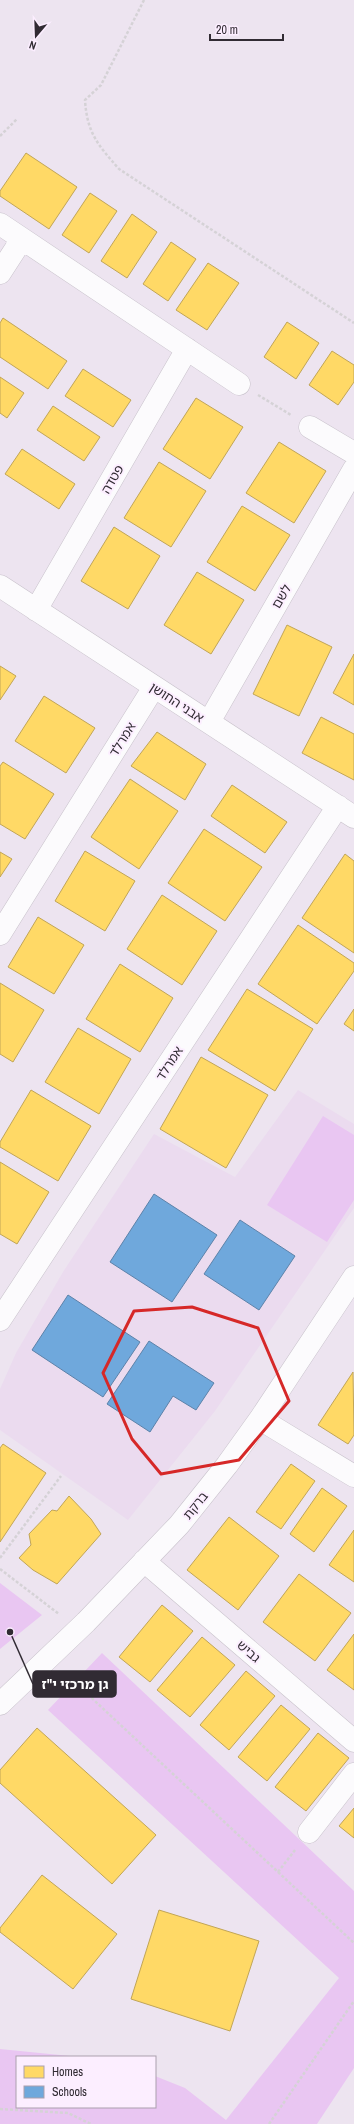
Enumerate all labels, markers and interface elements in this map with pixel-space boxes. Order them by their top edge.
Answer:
north arrow [16,16,56,56]
scale bar [210,16,283,42]
text: 20 m [216,22,238,38]
text: N [27,38,38,53]
street label: פטדה [97,461,128,497]
street label: לשם [268,581,295,611]
street label: אבני החושן [146,679,207,726]
street label: אמרלד [105,719,140,760]
street label: אמרלד [152,1043,187,1084]
street label: ברקת [179,1488,212,1523]
street label: גביש [233,1637,264,1666]
callout: גן מרכזי י"ז [33,1671,116,1697]
text: גן מרכזי י"ז [42,1675,109,1693]
legend [16,2056,156,2108]
text: Homes [52,2064,83,2080]
text: Schools [52,2084,87,2100]

